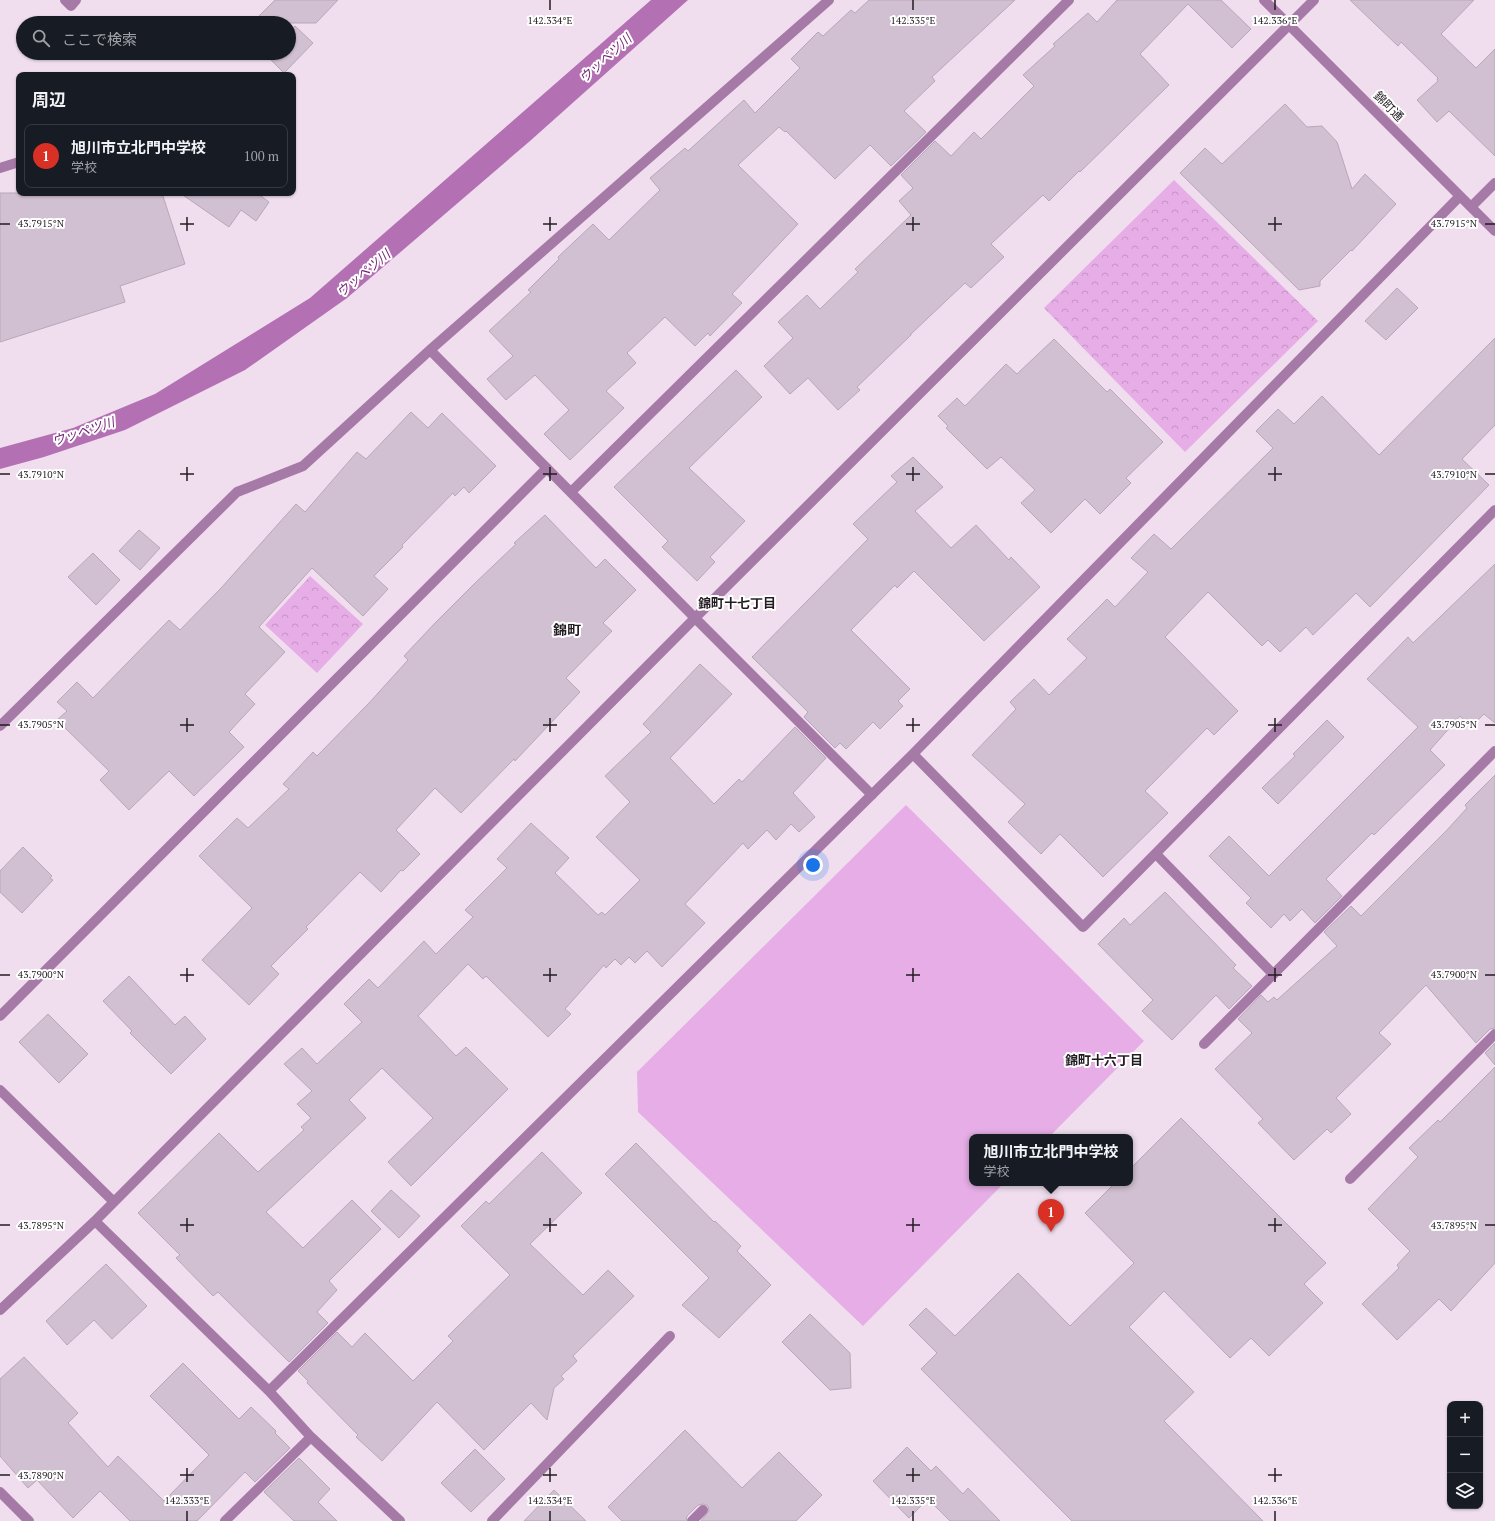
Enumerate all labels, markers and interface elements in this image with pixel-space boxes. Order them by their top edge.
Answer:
text: 142.334°E [528,14,573,27]
text: 142.335°E [891,14,936,27]
text: 142.336°E [1253,14,1298,27]
search box [16,16,296,60]
icon: search [30,27,52,49]
water label: ウッペツ川 [575,28,637,86]
text: ここで検索 [62,29,137,49]
text: 周辺 [32,88,66,111]
street label: 錦町通 [1371,88,1407,124]
text: 旭川市立北門中学校 [71,137,206,157]
text: 1 [42,147,50,165]
text: 100 m [244,147,279,165]
text: 学校 [71,158,97,176]
text: 43.7915°N [18,217,65,230]
text: 43.7915°N [1431,217,1478,230]
water label: ウッペツ川 [332,244,395,301]
water label: ウッペツ川 [49,412,119,450]
text: 43.7910°N [18,468,65,481]
text: 43.7910°N [1431,468,1478,481]
district label: 錦町十七丁目 [698,594,776,612]
district label: 錦町 [553,620,581,639]
text: 43.7905°N [18,718,65,731]
text: 43.7905°N [1431,718,1478,731]
your location [803,855,823,875]
text: 43.7900°N [18,968,65,981]
text: 43.7900°N [1431,968,1478,981]
district label: 錦町十六丁目 [1065,1051,1143,1069]
popup [969,1134,1133,1186]
text: 旭川市立北門中学校 [983,1141,1119,1161]
text: 学校 [983,1162,1010,1180]
pin: 1 [1038,1199,1064,1232]
text: 43.7895°N [18,1219,65,1232]
text: 43.7895°N [1431,1219,1478,1232]
map controls [1447,1401,1483,1509]
button: + [1447,1401,1483,1437]
button: − [1447,1437,1483,1473]
text: 43.7890°N [18,1469,65,1482]
button: layers [1447,1473,1483,1509]
text: 142.333°E [165,1494,210,1507]
text: 142.334°E [528,1494,573,1507]
text: 142.335°E [891,1494,936,1507]
text: 142.336°E [1253,1494,1298,1507]

